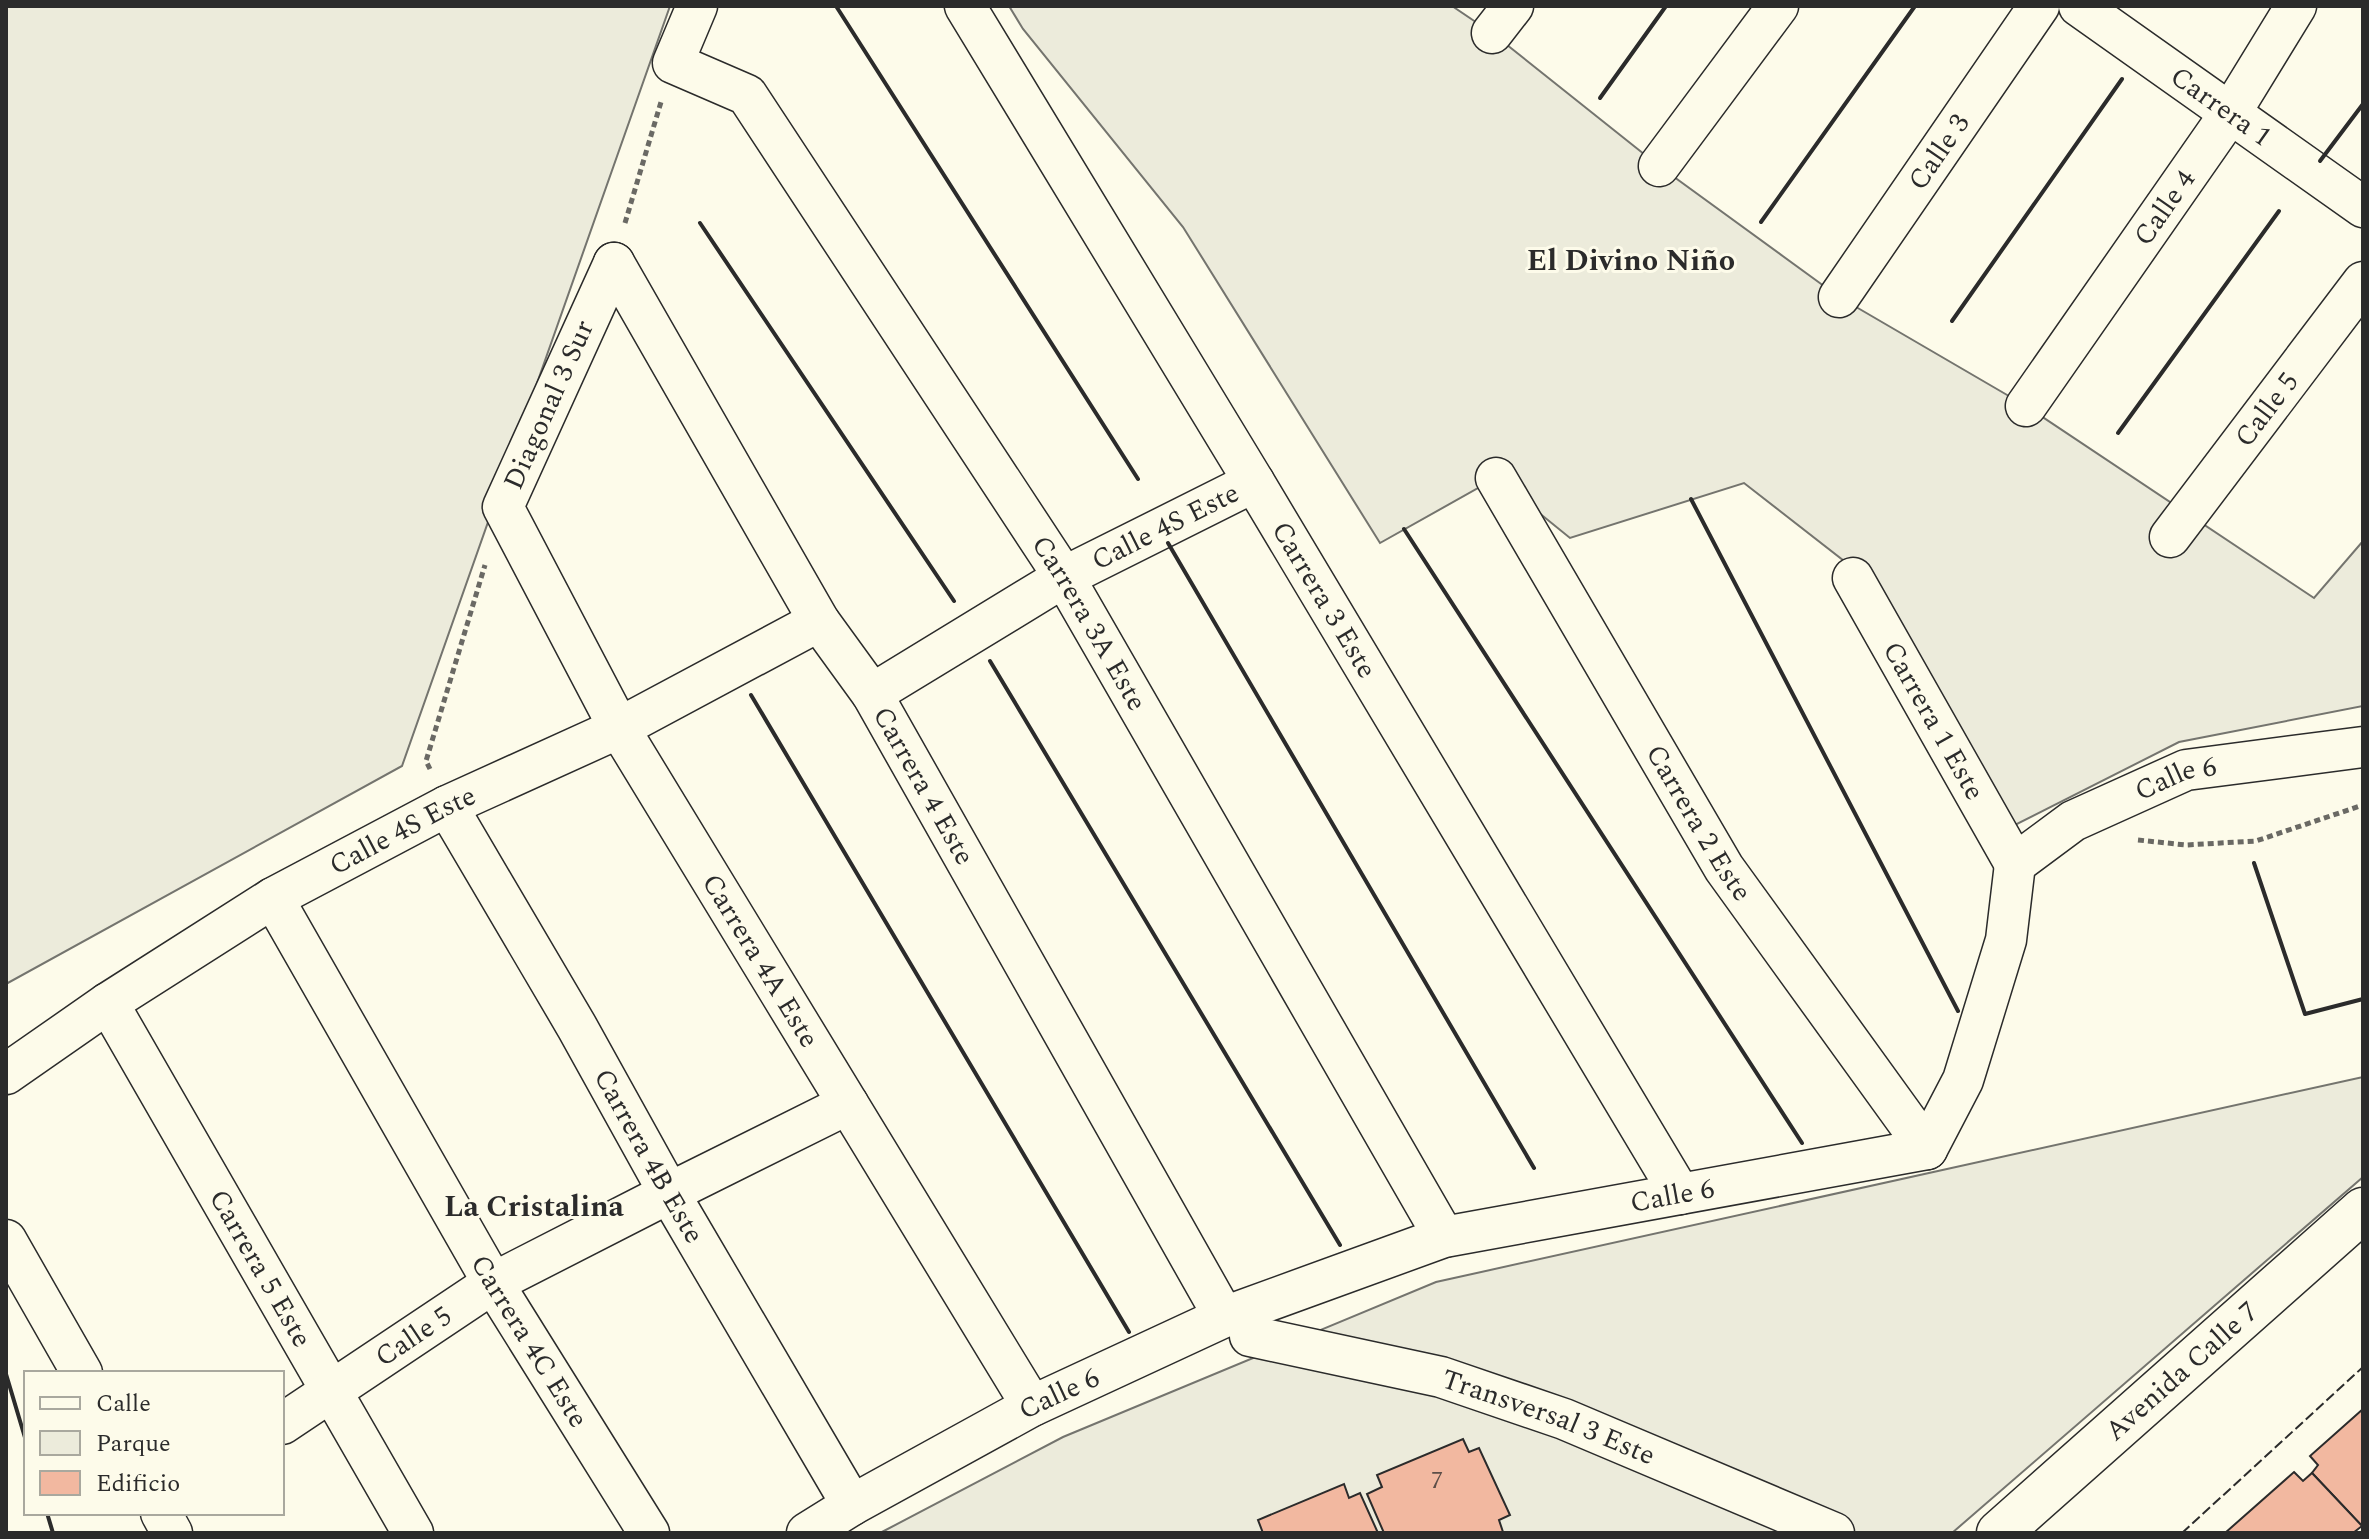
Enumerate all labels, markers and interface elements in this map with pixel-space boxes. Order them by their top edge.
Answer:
street label: Carrera 1 [2161,55,2281,158]
street label: Calle 3 [1897,105,1980,199]
street label: Calle 4 [2122,160,2206,255]
district label: El Divino Niño [1527,238,1735,284]
street label: Diagonal 3 Sur [492,313,606,497]
street label: Calle 5 [2224,363,2309,456]
street label: Calle 4S Este [1084,471,1247,581]
street label: Carrera 3 Este [1261,513,1388,686]
street label: Carrera 3A Este [1021,527,1158,719]
street label: Carrera 1 Este [1872,633,1996,808]
street label: Carrera 4 Este [862,698,986,873]
street label: Carrera 2 Este [1635,736,1763,910]
street label: Calle 6 [2127,745,2219,812]
street label: Calle 4S Este [321,774,483,886]
street label: Carrera 4A Este [691,865,830,1056]
street label: Carrera 4B Este [582,1060,716,1252]
street label: Calle 6 [1626,1167,1718,1224]
street label: Carrera 5 Este [198,1181,323,1355]
district label: La Cristalina [444,1184,625,1230]
street label: Carrera 4C Este [460,1246,600,1436]
street label: Avenida Calle 7 [2095,1291,2268,1451]
street label: Calle 5 [366,1295,461,1378]
street label: Calle 6 [1010,1356,1106,1431]
street label: Transversal 3 Este [1436,1357,1662,1477]
legend [24,1371,284,1515]
text: Calle [96,1386,151,1422]
text: Parque [96,1426,171,1462]
house number: 7 [1431,1463,1443,1499]
text: Edificio [96,1466,180,1502]

